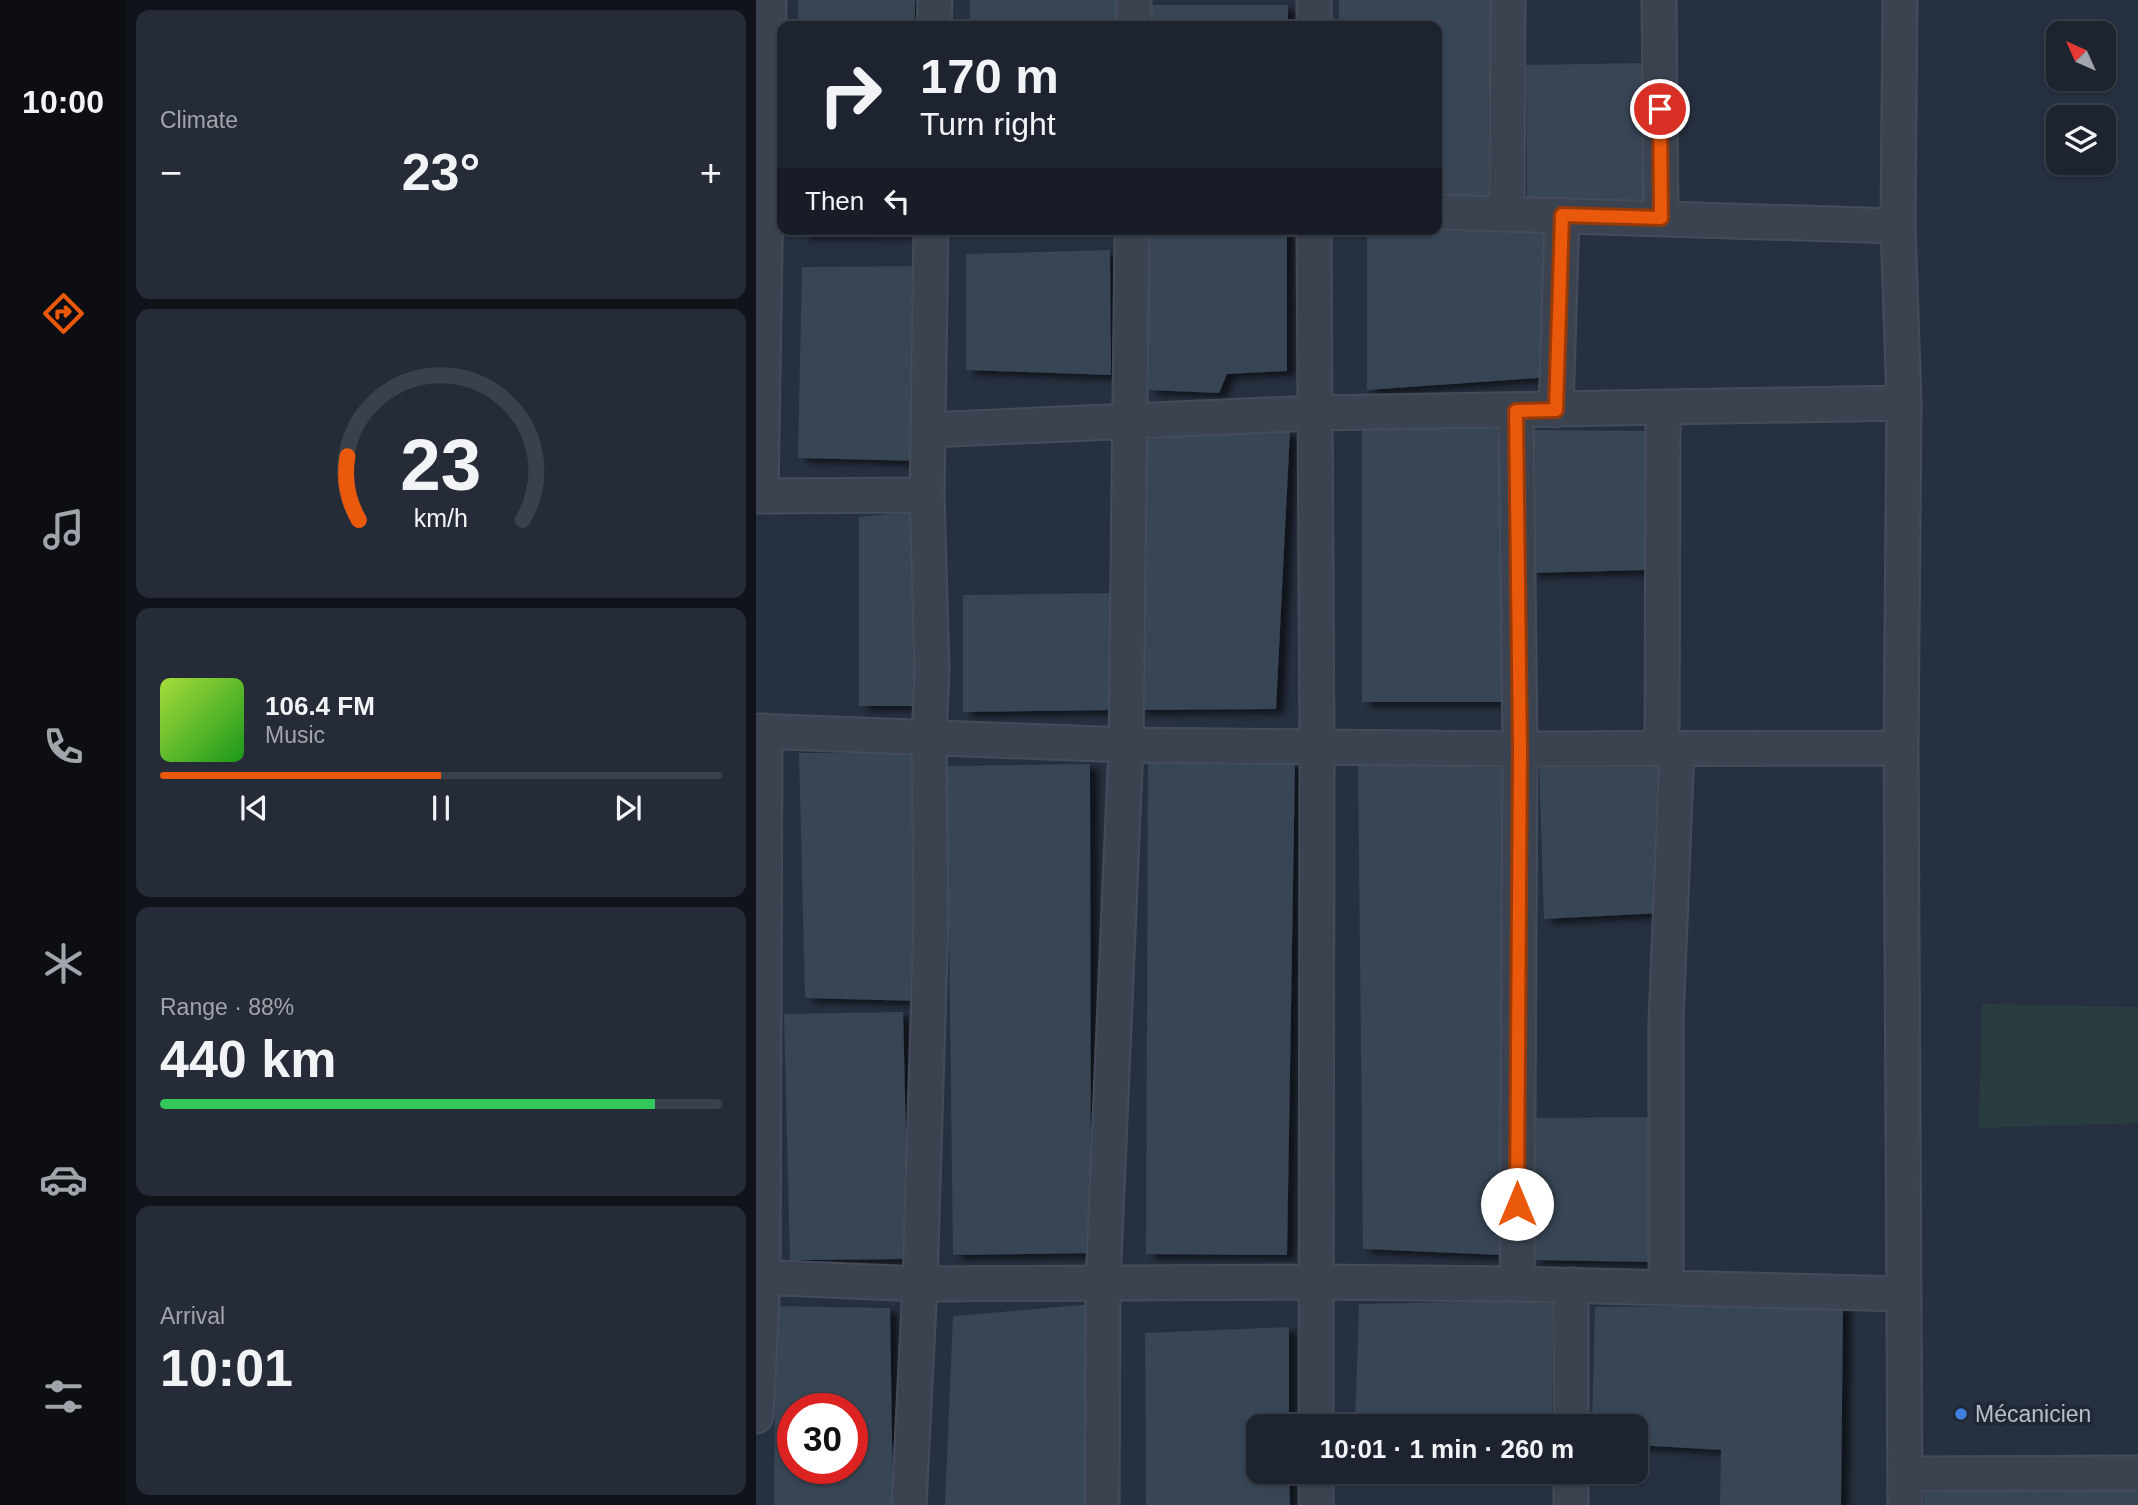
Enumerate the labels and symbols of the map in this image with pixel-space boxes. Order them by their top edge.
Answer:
north arrow [2046,21,2116,91]
pin [1630,79,1690,139]
position arrow [1480,1167,1554,1241]
speed limit sign: 30 [777,1393,868,1484]
place label: Mécanicien [1975,1401,2091,1427]
marker: Mécanicien [1953,1406,1969,1422]

